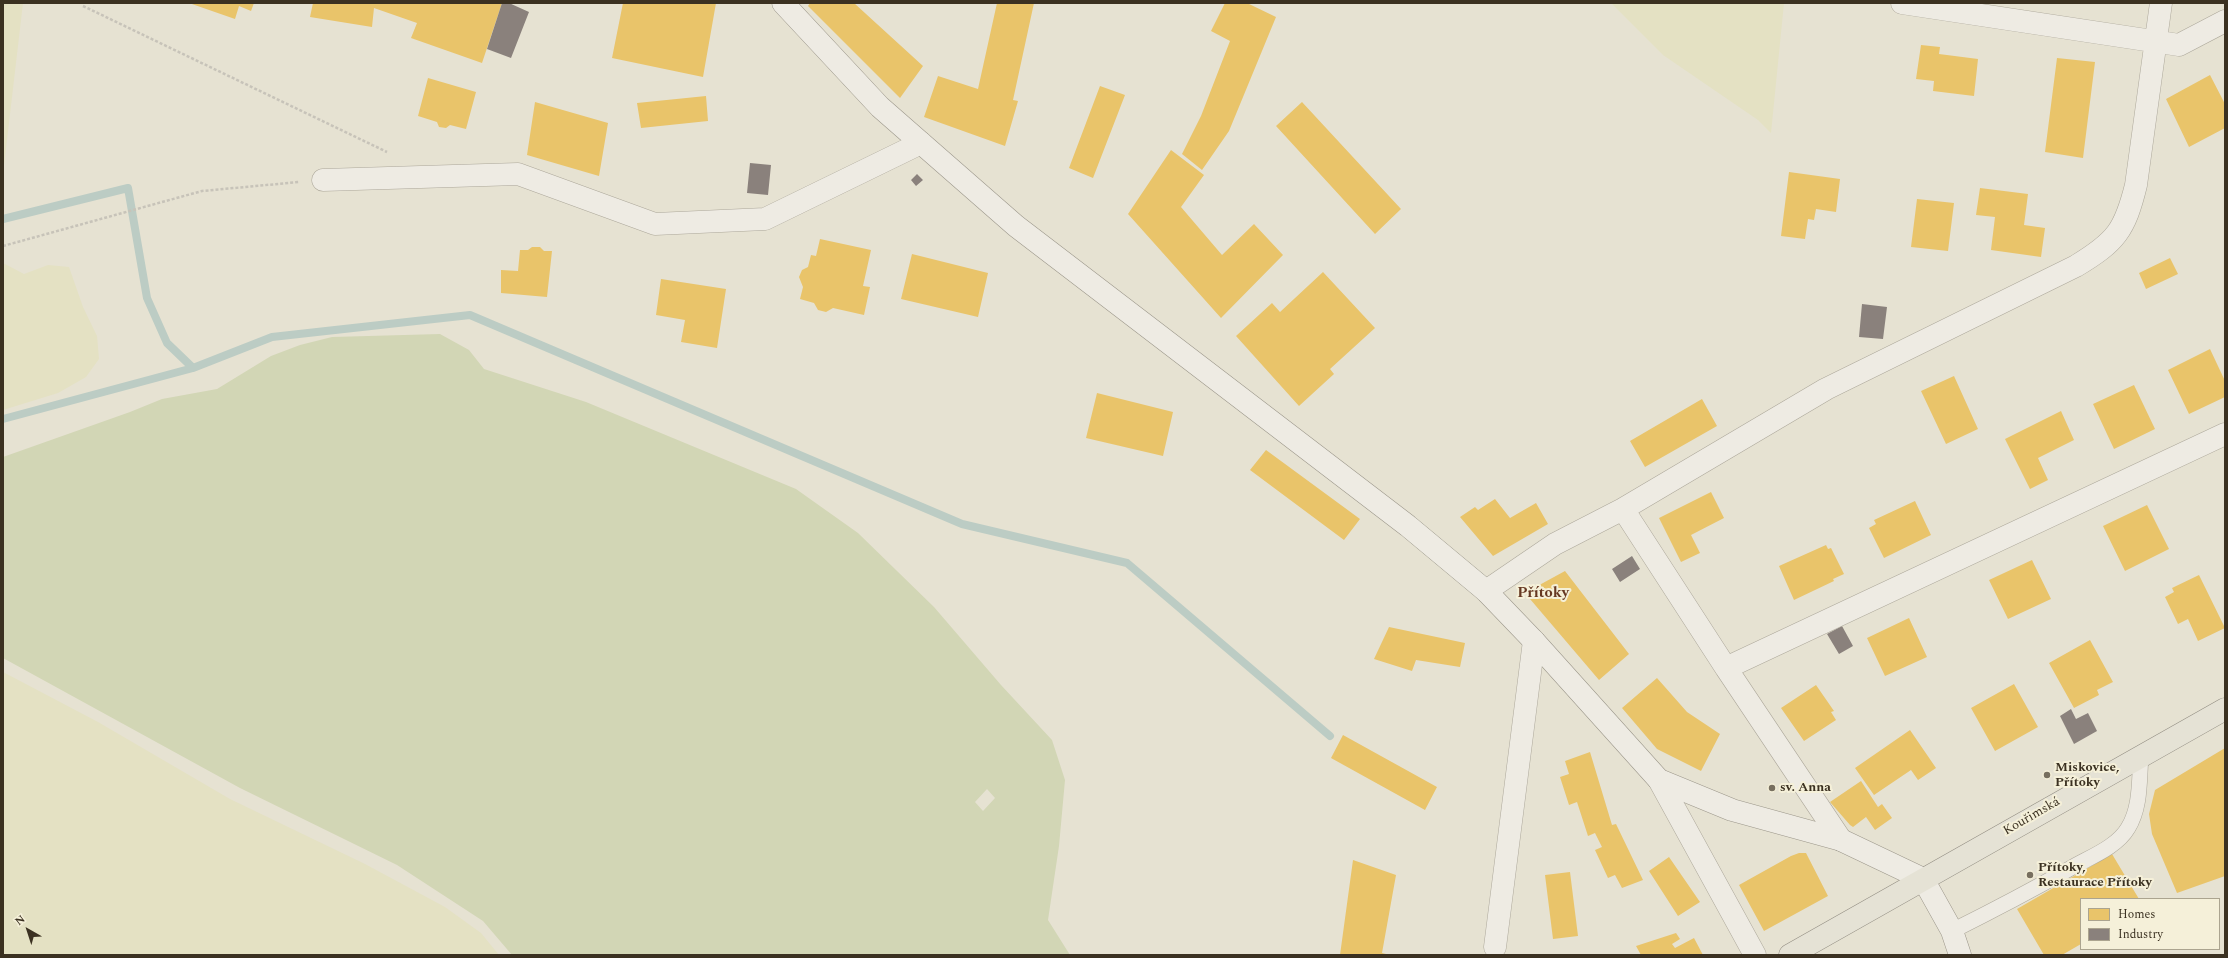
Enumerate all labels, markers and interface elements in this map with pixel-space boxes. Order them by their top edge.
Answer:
district label: Přítoky [1517,585,1569,603]
place label: Miskovice, Přítoky [2055,760,2119,791]
marker: Miskovice, Přítoky [2042,770,2052,780]
place label: sv. Anna [1780,780,1831,796]
marker: sv. Anna [1767,783,1777,793]
street label: Kouřimská [2001,795,2063,839]
place label: Přítoky, Restaurace Přítoky [2038,860,2152,891]
marker: Přítoky, Restaurace Přítoky [2025,870,2035,880]
legend [2080,898,2220,950]
text: Homes [2118,905,2156,924]
north arrow [8,910,48,950]
text: N [11,911,29,930]
text: Industry [2118,925,2163,944]

